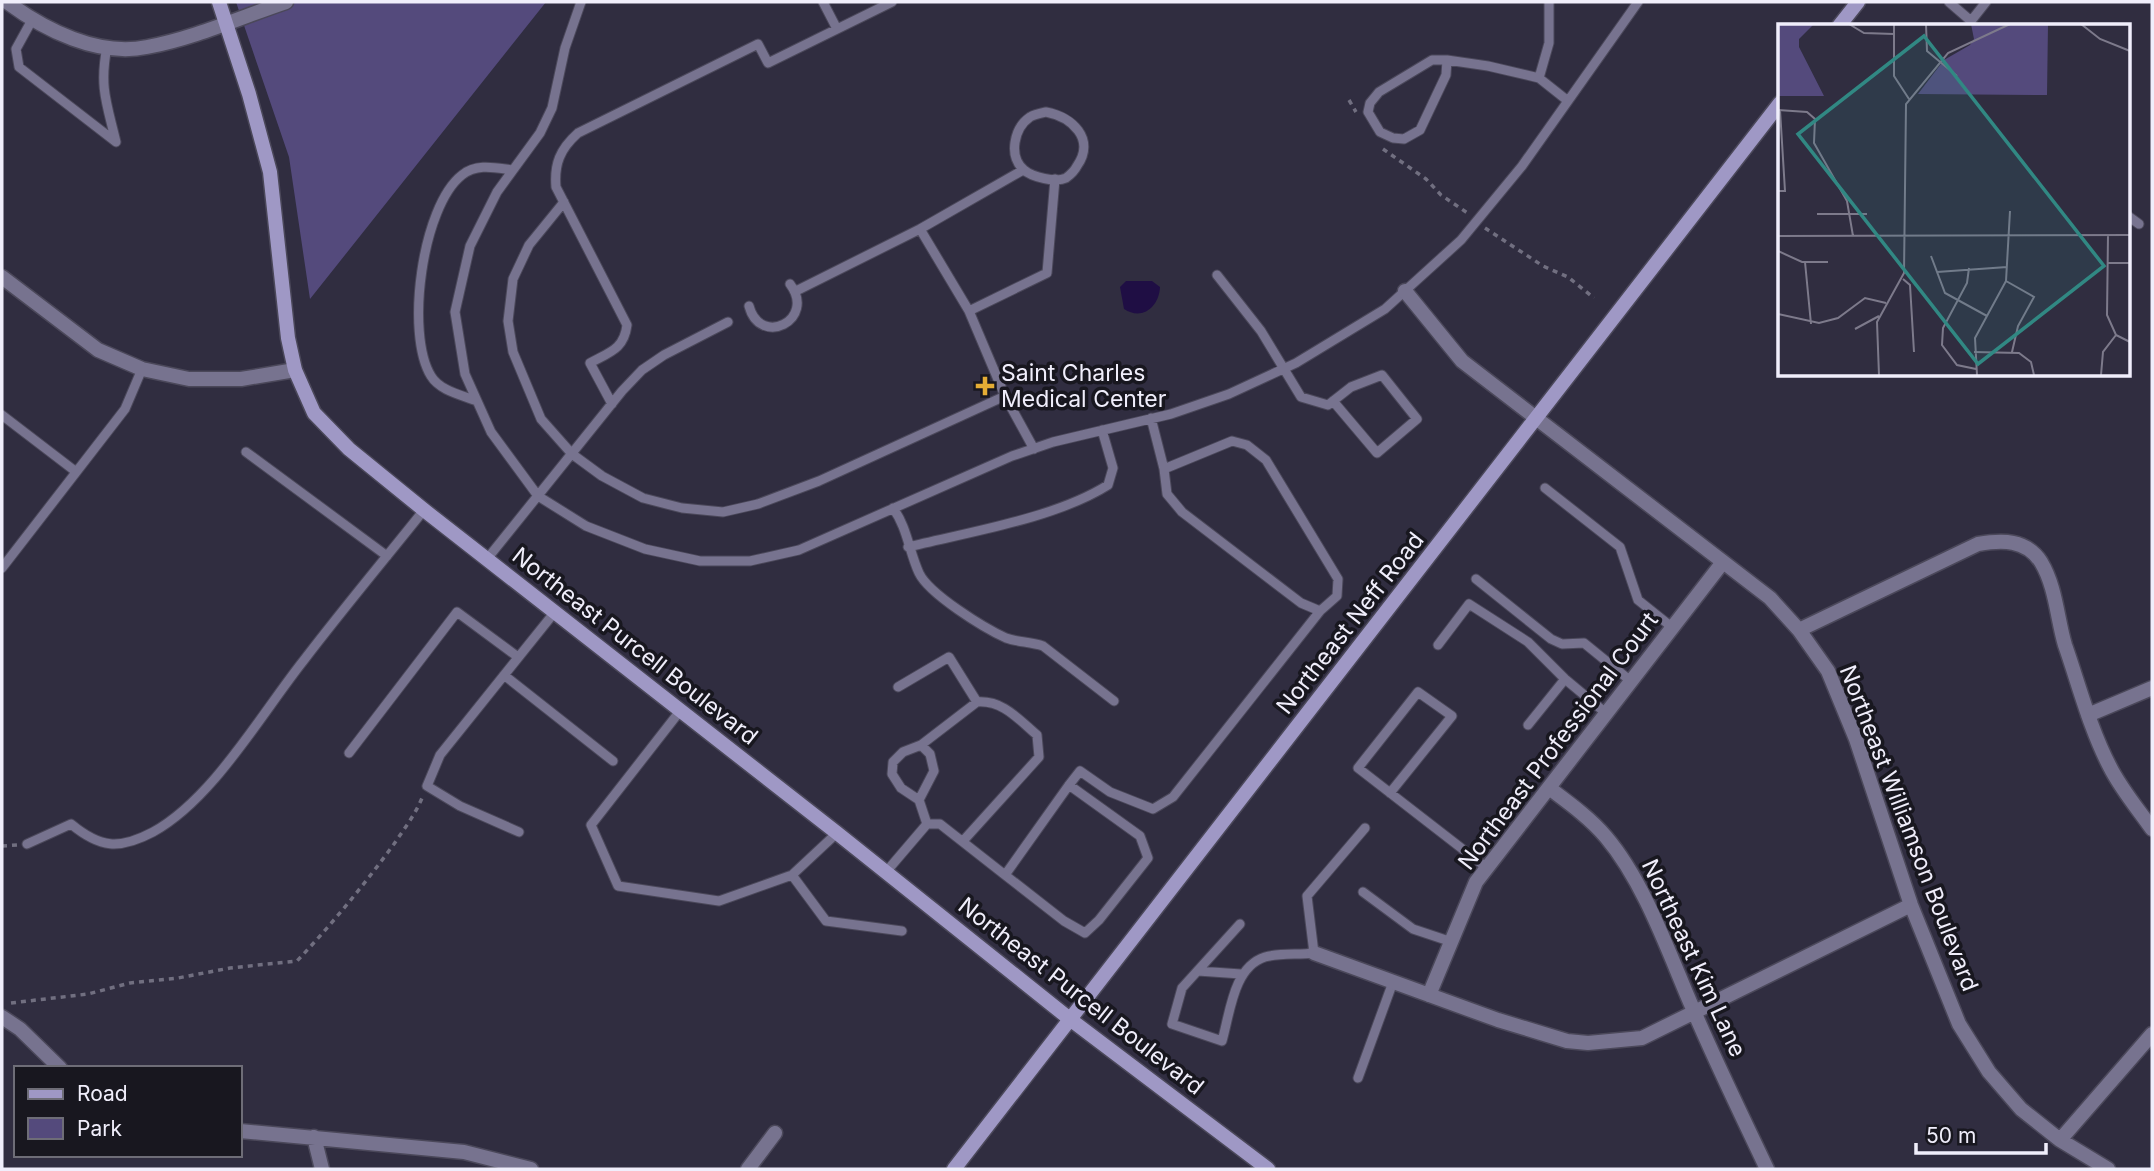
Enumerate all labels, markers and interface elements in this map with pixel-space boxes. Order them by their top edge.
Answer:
inset map [1778,24,2130,376]
place label: Saint Charles Medical Center [1001,359,1167,413]
marker: Saint Charles Medical Center [975,376,995,396]
street label: Northeast Neff Road [1270,527,1430,719]
street label: Northeast Purcell Boulevard [507,541,763,751]
street label: Northeast Professional Court [1452,606,1664,875]
street label: Northeast Williamson Boulevard [1834,661,1984,995]
street label: Northeast Kim Lane [1636,855,1752,1061]
street label: Northeast Purcell Boulevard [953,891,1209,1101]
legend [14,1066,242,1157]
text: Road [77,1081,128,1106]
scale bar [1916,1112,2046,1156]
text: Park [77,1116,122,1141]
text: 50 m [1926,1123,1976,1148]

